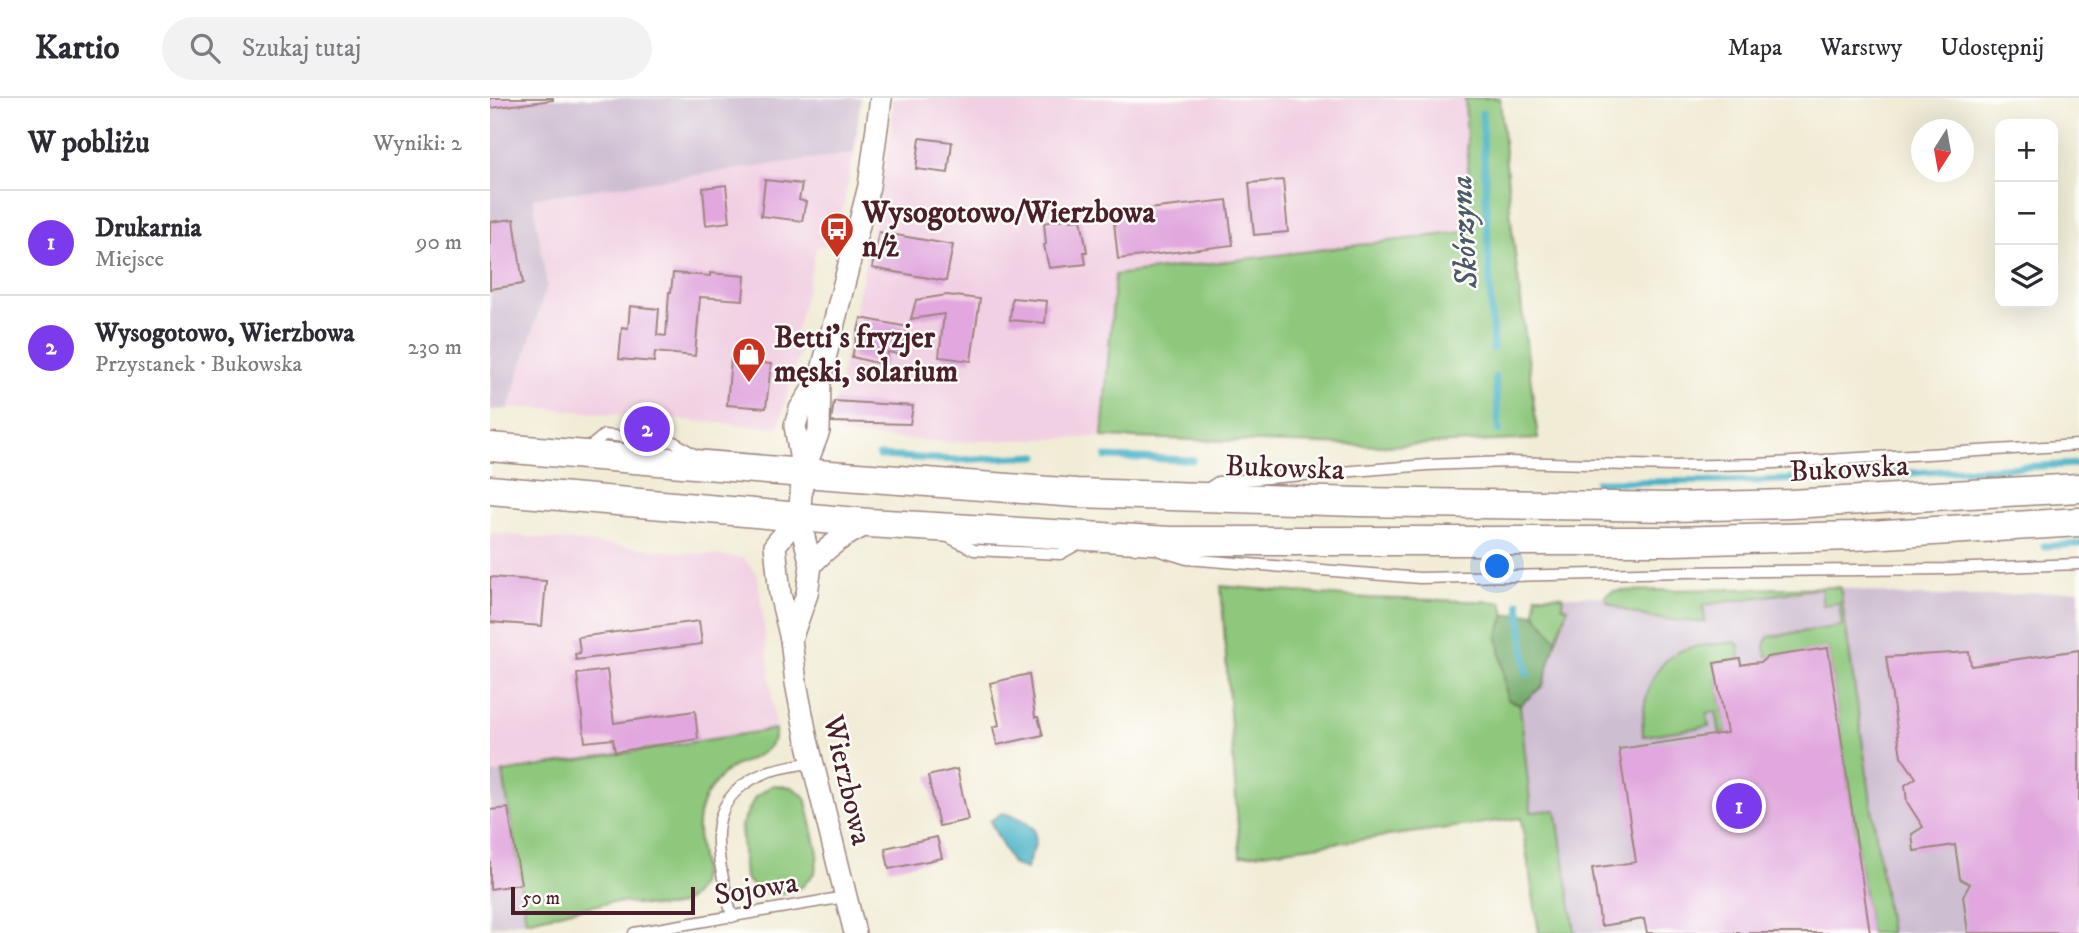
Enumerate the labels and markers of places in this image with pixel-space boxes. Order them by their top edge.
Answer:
place label: Wysogotowo/Wierzbowa n/ż [861,195,1156,266]
bus stop icon: Wysogotowo/Wierzbowa n/ż [818,210,856,259]
place label: Betti's fryzjer męski, solarium [774,320,959,391]
shop icon: Betti's fryzjer męski, solarium [730,335,768,384]
pin: 2 [624,403,670,455]
pin: 1 [1716,780,1762,832]

